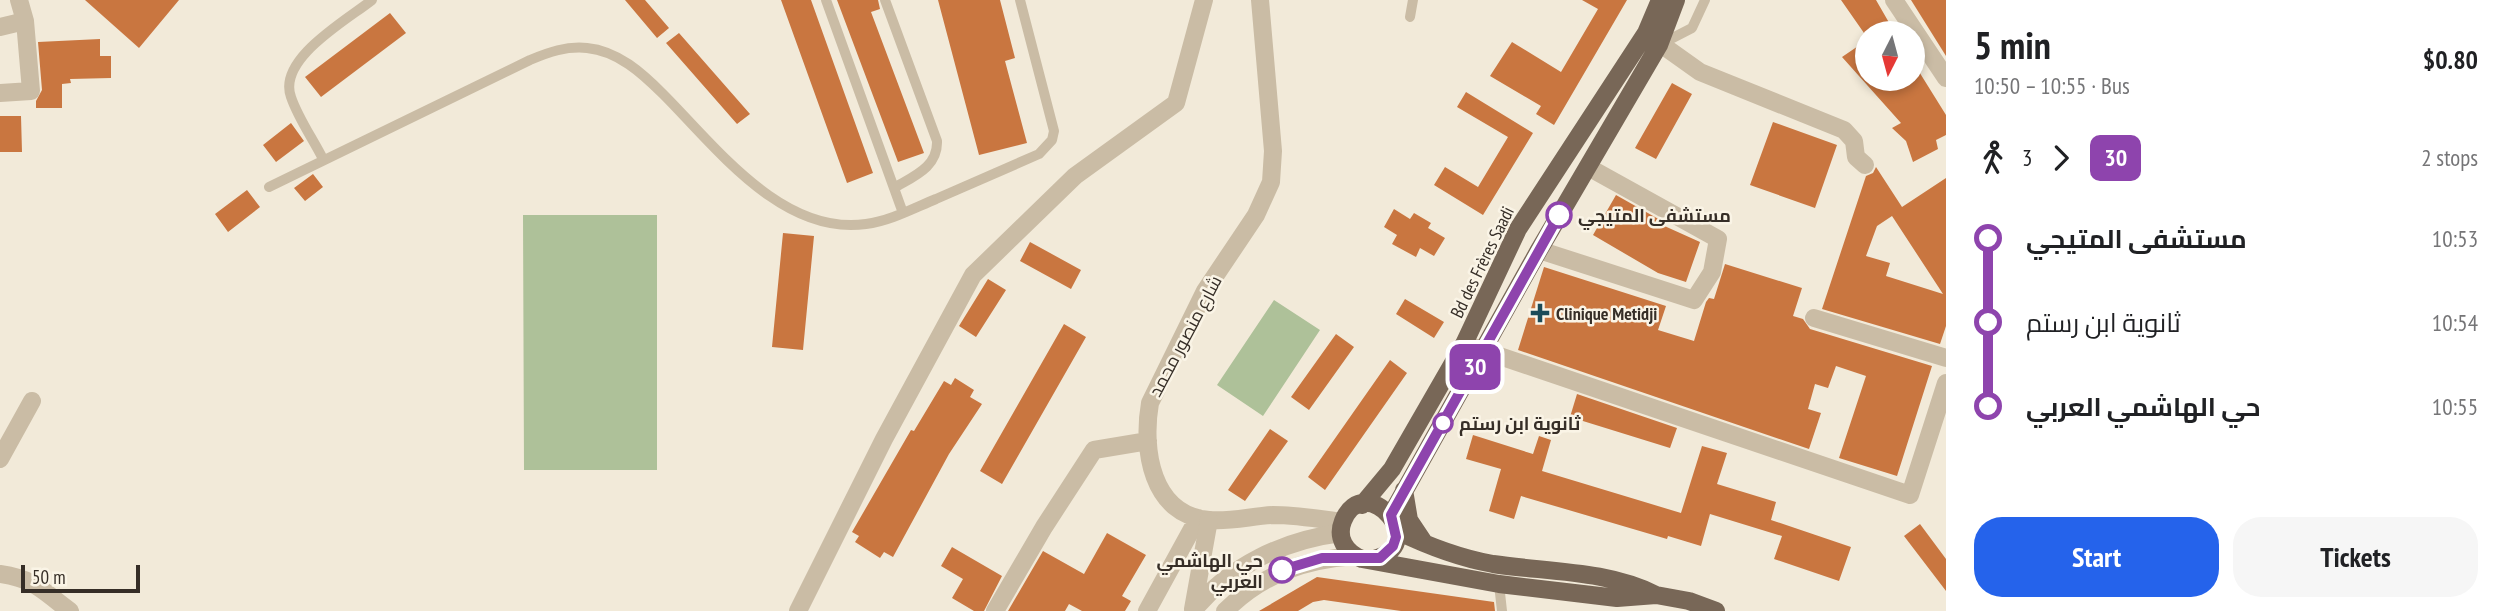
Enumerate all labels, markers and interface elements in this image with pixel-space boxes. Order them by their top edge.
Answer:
text: 5 min [1974,20,2051,69]
north arrow [1855,21,1925,91]
map controls [1855,21,1925,91]
text: $0.80 [2423,43,2478,76]
text: 10:50 – 10:55 · Bus [1974,71,2130,100]
icon: walk [1974,139,2012,177]
icon: forward [2042,139,2080,177]
text: 30 [2104,142,2127,173]
text: 3 [2022,143,2032,172]
text: 2 stops [2421,143,2478,172]
marker: مستشفى المتيجي [1546,202,1572,228]
street label: Bd des Frères Saadi [1445,203,1519,321]
place label: مستشفى المتيجي [1578,204,1731,231]
text: مستشفى المتيجي [2026,222,2247,255]
text: 10:53 [2432,224,2478,253]
street label: شارع منصور محمد [1143,271,1227,401]
place label: Clinique Metidji [1556,302,1657,325]
marker: Clinique Metidji [1530,303,1550,323]
text: ثانوية ابن رستم [2026,306,2181,339]
text: 10:54 [2432,308,2478,337]
line badge: 30 [1444,344,1506,390]
text: 30 [1464,351,1486,382]
text: حي الهاشمي العربي [2026,390,2261,423]
text: 10:55 [2432,392,2478,421]
place label: ثانوية ابن رستم [1459,412,1581,436]
marker: ثانوية ابن رستم [1433,413,1453,433]
button: Start [1974,517,2219,597]
button: Tickets [2233,517,2478,597]
place label: حي الهاشمي العربي [1157,549,1263,597]
marker: حي الهاشمي العربي [1269,557,1295,583]
scale bar [21,562,140,594]
text: 50 m [32,565,66,589]

